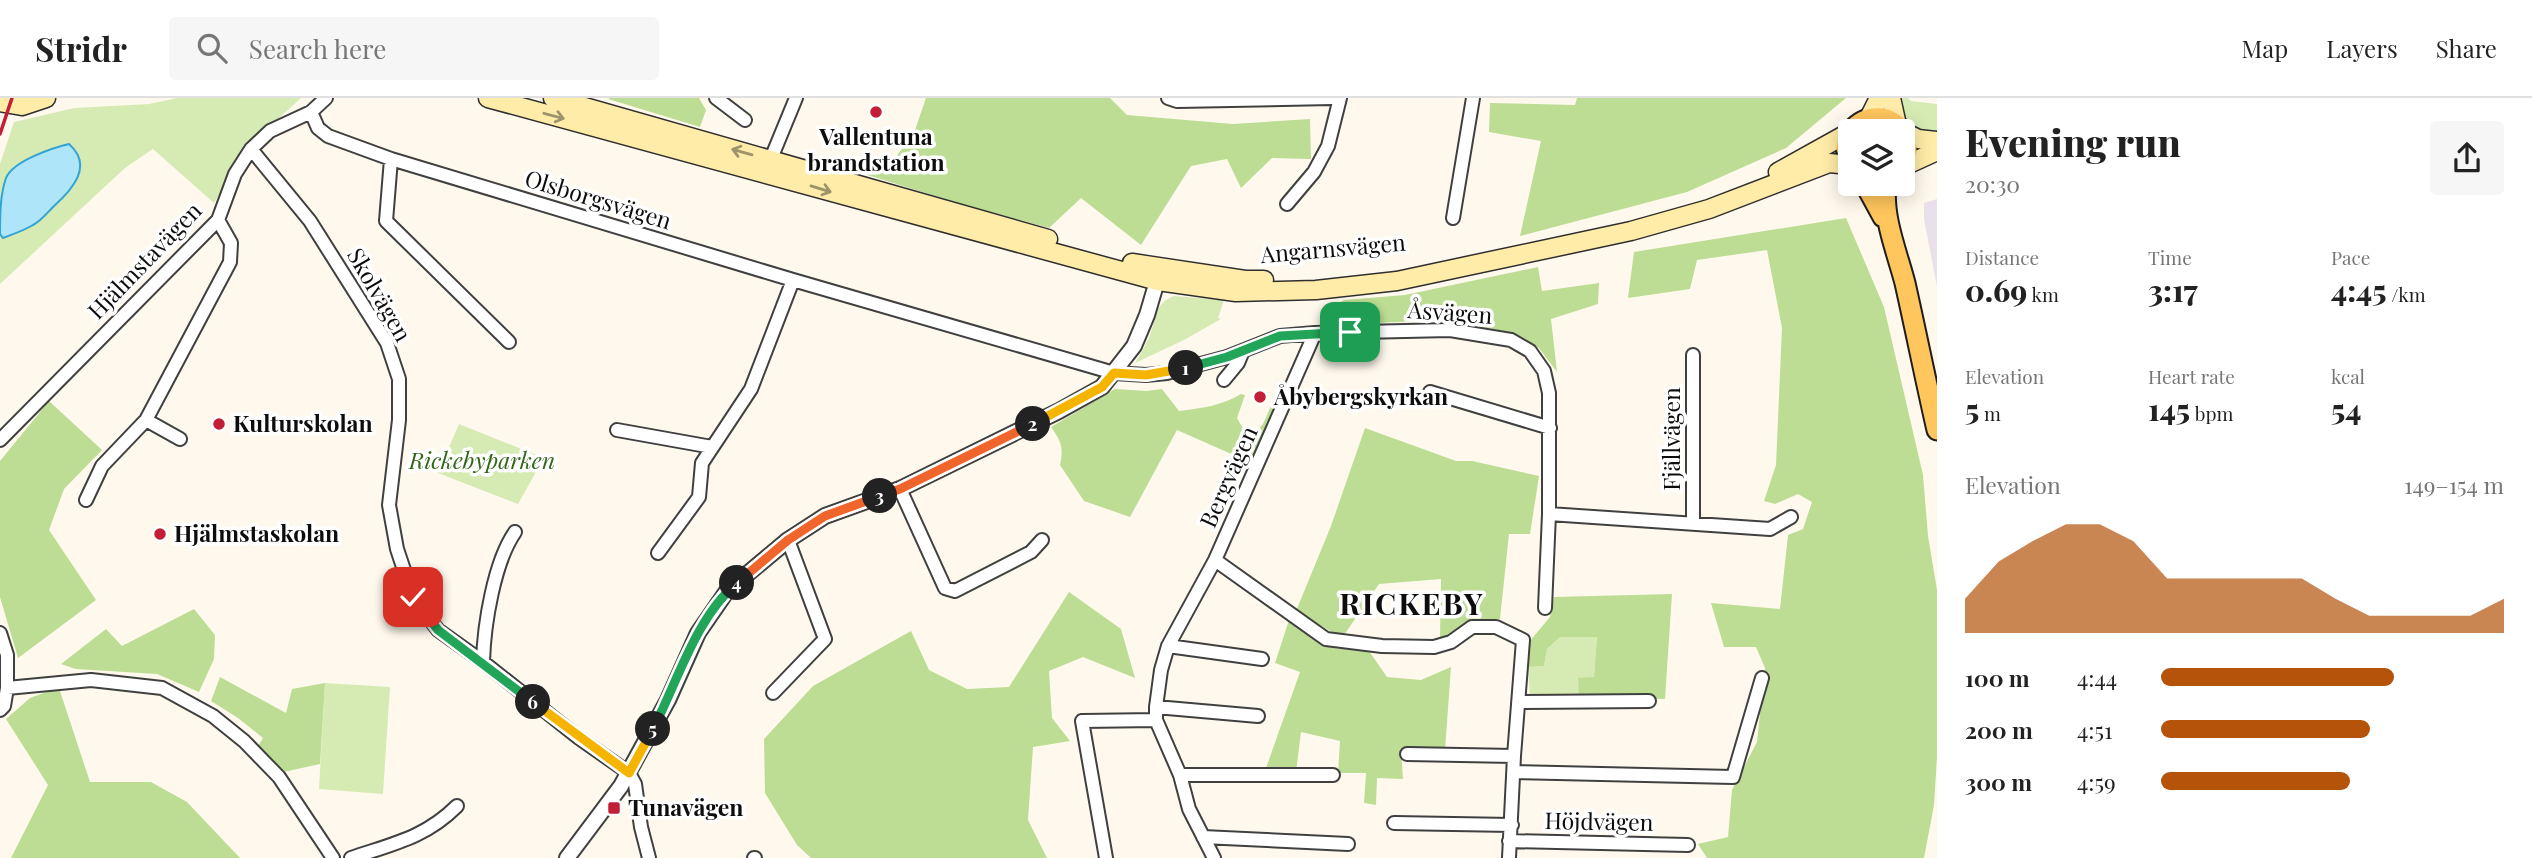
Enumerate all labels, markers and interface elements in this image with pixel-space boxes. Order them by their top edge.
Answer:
search box [169,17,659,80]
text: Stridr [35,26,127,70]
icon: search [193,29,231,67]
text: Search here [249,31,386,66]
text: Map [2242,32,2288,64]
text: Layers [2326,32,2398,64]
text: Share [2436,32,2497,64]
marker: Vallentuna brandstation [868,104,884,120]
one-way arrow [542,110,565,123]
text: Evening run [1965,116,2181,167]
map controls [1838,119,1915,196]
button: layers [1838,119,1915,196]
place label: Vallentuna brandstation [807,120,945,177]
button: share [2430,121,2504,195]
one-way arrow [731,144,753,157]
street label: Olsborgsvägen [521,162,676,236]
text: 20:30 [1965,168,2020,199]
one-way arrow [809,184,831,197]
street label: Hjälmstavägen [80,194,208,325]
street label: Angarnsvägen [1258,226,1407,269]
street label: Skolvägen [341,242,420,347]
text: Distance [1965,244,2039,270]
text: Time [2148,244,2192,270]
text: Pace [2331,244,2370,270]
text: 0.69 [1965,270,2027,310]
text: 3:17 [2148,270,2198,310]
text: 4:45 [2331,270,2387,310]
text: km [2027,281,2059,307]
text: /km [2387,281,2426,307]
street label: Åsvägen [1406,293,1494,330]
pin [1320,302,1380,362]
icon: arrive [1331,313,1369,351]
pin: 1 [1168,350,1204,386]
text: 1 [1182,354,1189,380]
text: Elevation [1965,363,2044,389]
text: Heart rate [2148,363,2235,389]
text: kcal [2331,363,2365,389]
place label: Åbybergskyrkan [1273,380,1448,411]
street label: Fjällvägen [1655,387,1686,491]
marker: Åbybergskyrkan [1252,389,1268,405]
text: 5 [1965,389,1979,429]
text: 145 [2148,389,2190,429]
text: 54 [2331,389,2361,429]
text: m [1979,400,2001,426]
text: bpm [2190,400,2233,426]
pin: 2 [1016,406,1050,442]
place label: Kulturskolan [233,407,373,438]
text: 2 [1028,410,1037,436]
marker: Kulturskolan [211,416,227,432]
street label: Bergvägen [1192,421,1264,532]
park label: Rickebyparken [408,444,555,475]
text: Elevation [1965,469,2061,500]
text: 149–154 m [2404,469,2504,500]
pin: 3 [862,478,898,514]
text: 3 [875,482,884,508]
place label: Hjälmstaskolan [174,517,339,548]
marker: Hjälmstaskolan [152,526,168,542]
pin: 4 [720,566,754,601]
pin [383,567,443,627]
text: 4 [731,569,742,595]
icon: check [394,578,432,616]
district label: RICKEBY [1339,583,1485,623]
text: 100 m [1965,662,2030,693]
text: 4:44 [2077,662,2117,693]
pin: 6 [516,684,550,720]
text: 6 [527,688,538,714]
pin: 5 [636,712,670,746]
text: 200 m [1965,714,2033,745]
text: 4:51 [2077,714,2113,745]
text: 5 [648,715,657,741]
text: 300 m [1965,766,2032,797]
text: 4:59 [2077,766,2116,797]
place label: Tunavägen [628,791,743,822]
marker: Tunavägen [606,800,622,816]
street label: Höjdvägen [1544,804,1654,837]

